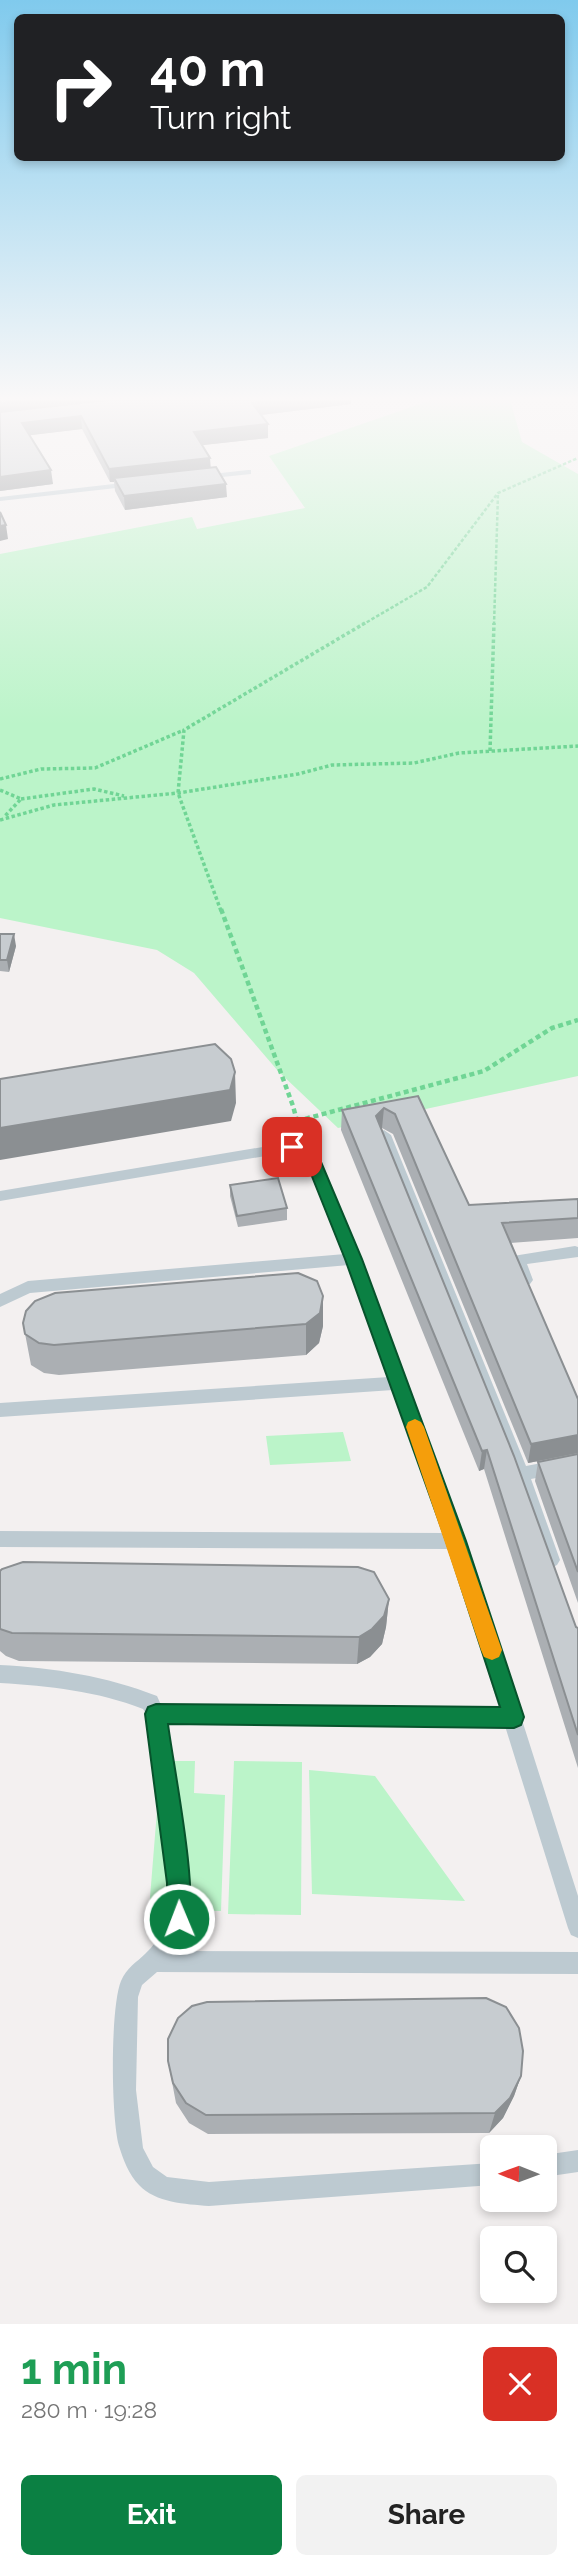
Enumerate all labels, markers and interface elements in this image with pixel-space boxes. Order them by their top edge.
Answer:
text: 40 m [150,40,265,97]
icon: right [35,42,126,133]
text: Turn right [150,99,291,136]
pin [262,1117,322,1177]
icon: arrive [273,1128,311,1166]
position arrow [142,1882,216,1956]
north arrow [480,2135,556,2212]
map controls [480,2135,557,2303]
button: search [480,2226,557,2303]
text: 1 min [21,2345,127,2394]
button: close [483,2347,557,2421]
text: 280 m · 19:28 [21,2396,157,2423]
button: Exit [21,2475,282,2555]
button: Share [296,2475,557,2555]

